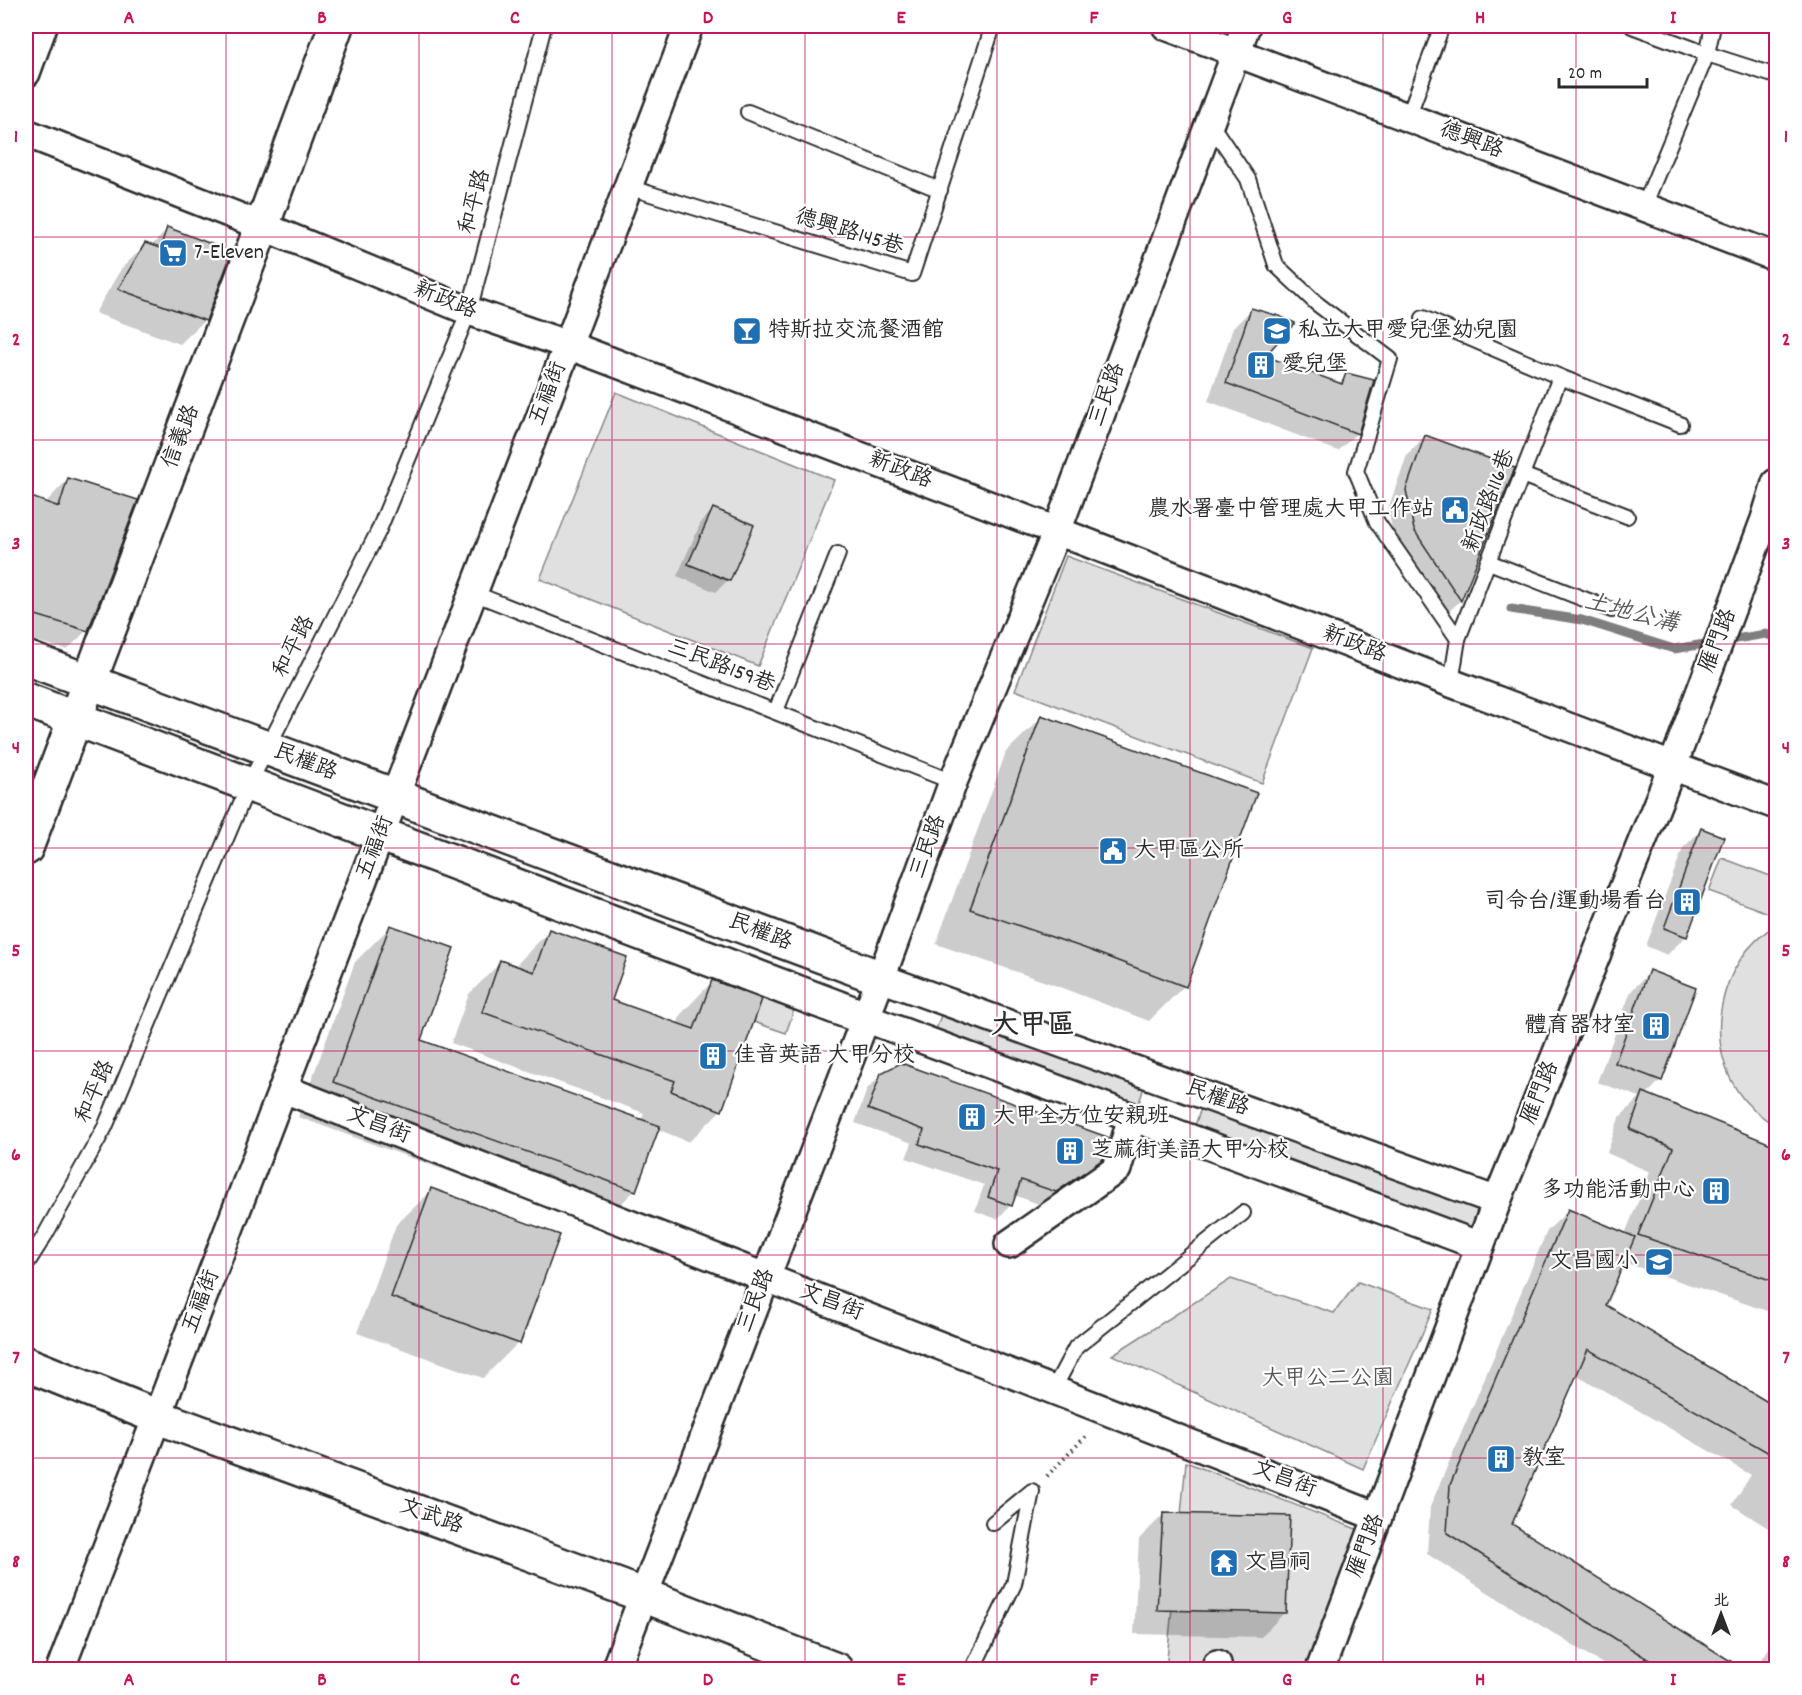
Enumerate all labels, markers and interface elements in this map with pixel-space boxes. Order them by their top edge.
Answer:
text: A [124,5,135,33]
text: B [317,5,327,33]
text: C [510,5,520,33]
text: D [703,5,714,33]
text: E [896,5,906,33]
text: F [1090,5,1100,33]
text: G [1282,5,1292,33]
text: H [1475,5,1485,33]
text: I [1670,5,1677,33]
scale bar [1559,51,1648,89]
text: 20 m [1568,62,1602,87]
street label: 德興路 [1435,115,1507,167]
text: 1 [14,124,18,152]
text: 1 [1784,124,1788,152]
street label: 和平路 [452,166,500,238]
street label: 德興路145巷 [791,202,907,264]
supermarket icon: 7-Eleven [157,237,189,269]
place label: 7-Eleven [194,238,264,269]
street label: 新政路 [409,274,481,328]
bar icon: 特斯拉交流餐酒館 [731,315,763,347]
school or university icon: 私立大甲愛兒堡幼兒園 [1261,315,1293,347]
place label: 特斯拉交流餐酒館 [768,316,944,347]
place label: 私立大甲愛兒堡幼兒園 [1298,316,1518,347]
text: 2 [12,327,20,355]
text: 2 [1782,327,1790,355]
building icon: 愛兒堡 [1245,349,1277,381]
place label: 愛兒堡 [1282,350,1348,381]
street label: 五福街 [523,358,575,430]
street label: 三民路 [1082,359,1134,431]
street label: 信義路 [156,401,208,473]
street label: 新政路 [864,445,936,497]
street label: 新政路116巷 [1456,445,1524,557]
public building icon: 農水署臺中管理處大甲工作站 [1439,494,1471,526]
place label: 農水署臺中管理處大甲工作站 [1148,495,1434,526]
text: 3 [12,531,20,559]
text: 3 [1782,531,1790,559]
water label: 土地公溝 [1580,586,1684,643]
street label: 雁門路 [1693,605,1745,677]
street label: 和平路 [266,611,324,683]
street label: 新政路 [1318,619,1390,671]
street label: 三民路159巷 [663,632,779,702]
text: 4 [12,735,20,763]
text: 4 [1782,735,1790,763]
street label: 民權路 [269,737,341,789]
street label: 三民路 [903,811,955,883]
street label: 五福街 [350,812,402,884]
public building icon: 大甲區公所 [1097,835,1129,867]
place label: 大甲區公所 [1134,836,1244,867]
building icon: 司令台/運動場看台 [1671,886,1703,918]
place label: 司令台/運動場看台 [1484,887,1666,918]
street label: 民權路 [724,907,796,959]
text: 5 [11,938,21,966]
text: 5 [1781,938,1791,966]
district label: 大甲區 [991,1008,1075,1048]
building icon: 體育器材室 [1640,1010,1672,1042]
place label: 體育器材室 [1525,1011,1635,1042]
building icon: 佳音英語 大甲分校 [697,1040,729,1072]
place label: 佳音英語 大甲分校 [734,1041,915,1072]
street label: 和平路 [68,1056,124,1128]
street label: 雁門路 [1514,1057,1568,1129]
street label: 民權路 [1181,1073,1253,1125]
street label: 文昌街 [342,1100,414,1152]
building icon: 大甲全方位安親班 [956,1101,988,1133]
place label: 大甲全方位安親班 [993,1102,1169,1133]
building icon: 芝蔴街美語大甲分校 [1054,1135,1086,1167]
place label: 芝蔴街美語大甲分校 [1091,1136,1289,1167]
text: 6 [11,1142,21,1170]
text: 6 [1781,1142,1791,1170]
building icon: 多功能活動中心 [1700,1175,1732,1207]
place label: 多功能活動中心 [1541,1176,1695,1207]
school or university icon: 文昌國小 [1643,1246,1675,1278]
place label: 文昌國小 [1550,1247,1638,1278]
street label: 三民路 [731,1265,783,1337]
street label: 五福街 [176,1266,228,1338]
street label: 文昌街 [795,1277,867,1329]
text: 7 [12,1345,20,1373]
text: 7 [1782,1345,1790,1373]
park label: 大甲公二公園 [1262,1364,1394,1395]
building icon: 教室 [1485,1443,1517,1475]
place label: 教室 [1522,1444,1566,1475]
street label: 文昌街 [1248,1454,1320,1506]
street label: 文武路 [395,1491,467,1543]
street label: 雁門路 [1341,1510,1393,1582]
temple icon: 文昌祠 [1208,1547,1240,1579]
place label: 文昌祠 [1245,1548,1311,1579]
text: 8 [12,1549,20,1577]
text: 8 [1782,1549,1790,1577]
north arrow [1691,1584,1751,1644]
text: 北 [1713,1590,1729,1613]
text: A [124,1667,135,1695]
text: B [317,1667,327,1695]
text: C [510,1667,520,1695]
text: D [703,1667,714,1695]
text: E [896,1667,906,1695]
text: F [1090,1667,1100,1695]
text: G [1282,1667,1292,1695]
text: H [1475,1667,1485,1695]
text: I [1670,1667,1677,1695]

